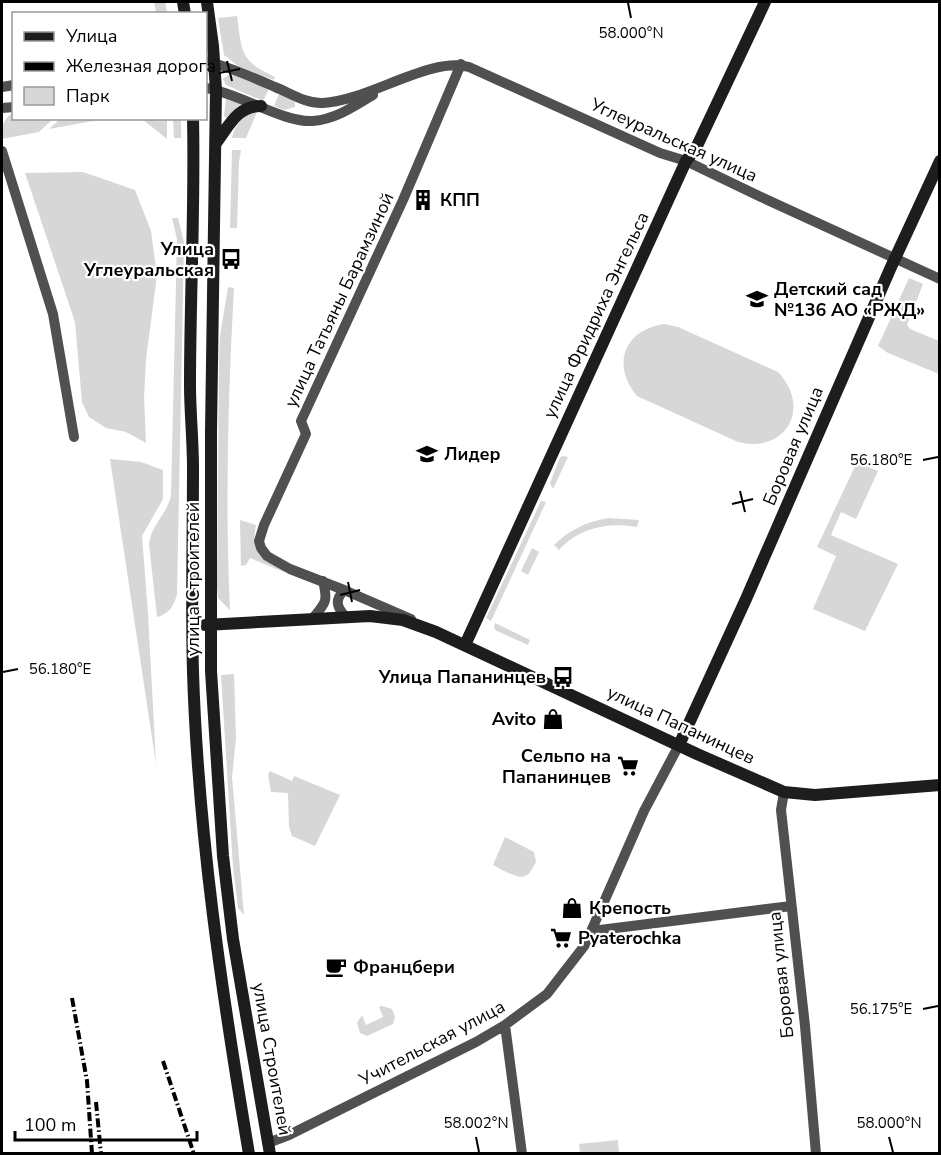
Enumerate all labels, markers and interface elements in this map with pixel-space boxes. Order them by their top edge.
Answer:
legend [12,12,207,120]
text: 58.000°N [598,23,664,43]
text: Улица [65,24,117,48]
text: Железная дорога [66,54,216,78]
text: Парк [66,84,110,108]
street label: Углеуральская улица [586,92,761,188]
building icon: КПП [411,188,435,212]
place label: КПП [440,188,480,212]
street label: улица Татьяны Барамзиной [279,189,399,411]
street label: улица Фридриха Энгельса [537,208,655,422]
place label: Улица Углеуральская [83,237,214,282]
bus stop icon: Улица Углеуральская [219,247,243,271]
place label: Детский сад №136 АО «РЖД» [774,277,925,322]
school or university icon: Детский сад №136 АО «РЖД» [745,287,769,311]
street label: Боровая улица [757,383,829,509]
school or university icon: Лидер [415,442,439,466]
place label: Лидер [444,442,501,466]
text: 56.180°E [850,450,912,470]
street label: улица Строителей [181,502,205,656]
text: 56.180°E [29,659,91,679]
place label: Улица Папанинцев [378,665,546,689]
bus stop icon: Улица Папанинцев [551,665,575,689]
street label: улица Папанинцев [603,680,759,770]
place label: Avito [492,707,536,731]
shop icon: Avito [541,707,565,731]
place label: Сельпо на Папанинцев [502,744,611,789]
supermarket icon: Сельпо на Папанинцев [616,754,640,778]
shop icon: Крепость [560,896,584,920]
place label: Крепость [589,896,671,920]
street label: Боровая улица [762,911,800,1039]
supermarket icon: Pyaterochka [549,926,573,950]
place label: Pyaterochka [578,926,681,950]
cafe icon: Францбери [324,955,348,979]
place label: Францбери [353,955,455,979]
street label: улица Строителей [247,981,297,1137]
street label: Учительская улица [354,994,509,1092]
text: 56.175°E [850,999,912,1019]
scale bar [15,1104,196,1142]
text: 100 m [24,1113,76,1137]
text: 58.002°N [443,1113,509,1133]
text: 58.000°N [856,1113,922,1133]

